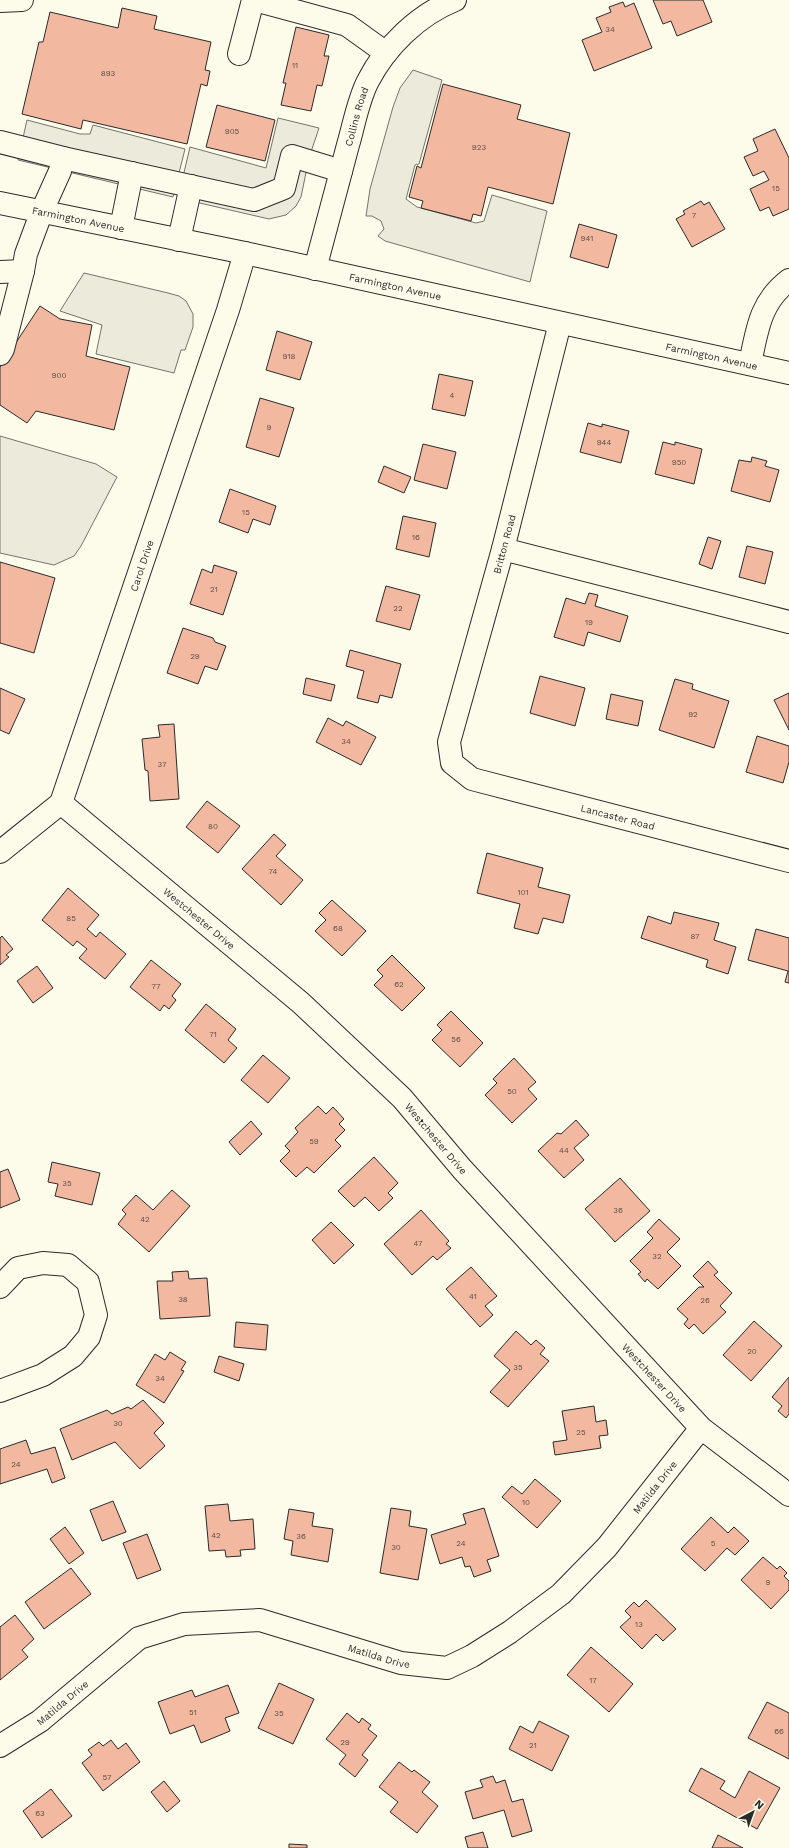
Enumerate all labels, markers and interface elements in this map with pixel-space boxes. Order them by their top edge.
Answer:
house number: 34 [605,25,615,34]
house number: 11 [292,61,298,70]
house number: 893 [101,69,116,78]
street label: Collins Road [343,85,371,148]
house number: 905 [225,127,240,136]
house number: 923 [472,143,486,152]
house number: 15 [772,184,780,193]
street label: Farmington Avenue [31,205,126,234]
house number: 7 [692,211,697,220]
house number: 941 [581,234,593,243]
street label: Farmington Avenue [348,271,442,302]
street label: Farmington Avenue [665,341,759,372]
house number: 918 [283,352,296,361]
house number: 900 [52,371,66,380]
house number: 4 [450,391,455,400]
house number: 9 [267,423,272,432]
house number: 944 [597,438,611,447]
house number: 950 [672,458,686,467]
house number: 15 [242,508,250,517]
street label: Britton Road [491,513,518,575]
house number: 16 [412,533,420,542]
street label: Carol Drive [128,538,156,593]
house number: 21 [210,585,218,594]
house number: 22 [393,604,403,613]
house number: 19 [585,618,593,627]
house number: 29 [190,652,200,661]
house number: 92 [688,710,698,719]
house number: 34 [341,737,351,746]
house number: 37 [158,760,167,769]
street label: Lancaster Road [580,802,656,832]
house number: 80 [208,822,218,831]
house number: 74 [269,867,278,876]
street label: Westchester Drive [161,886,237,952]
house number: 101 [517,888,529,897]
house number: 85 [66,914,76,923]
house number: 68 [333,924,343,933]
house number: 87 [690,932,700,941]
house number: 62 [394,980,404,989]
house number: 77 [152,982,161,991]
house number: 71 [209,1030,217,1039]
house number: 56 [451,1035,461,1044]
house number: 50 [507,1087,517,1096]
street label: Westchester Drive [403,1101,469,1177]
house number: 59 [309,1137,319,1146]
house number: 44 [559,1146,569,1155]
house number: 35 [62,1179,72,1188]
house number: 36 [613,1206,623,1215]
house number: 42 [140,1215,150,1224]
house number: 47 [414,1239,423,1248]
house number: 32 [652,1252,662,1261]
house number: 41 [469,1292,477,1301]
house number: 38 [178,1295,188,1304]
house number: 26 [700,1296,710,1305]
street label: Westchester Drive [620,1341,689,1415]
house number: 20 [747,1347,757,1356]
house number: 35 [513,1363,523,1372]
house number: 34 [155,1374,165,1383]
house number: 30 [113,1419,123,1428]
house number: 25 [576,1428,586,1437]
street label: Matilda Drive [631,1458,679,1516]
house number: 24 [11,1460,21,1469]
house number: 10 [522,1498,530,1507]
house number: 42 [211,1531,221,1540]
house number: 36 [296,1532,306,1541]
house number: 24 [456,1539,466,1548]
house number: 5 [711,1539,716,1548]
house number: 30 [391,1543,401,1552]
house number: 9 [766,1578,771,1587]
house number: 13 [635,1620,643,1629]
street label: Matilda Drive [347,1642,411,1670]
house number: 17 [589,1676,597,1685]
street label: Matilda Drive [34,1678,91,1728]
house number: 51 [189,1708,197,1717]
house number: 35 [274,1709,284,1718]
house number: 66 [774,1727,784,1736]
house number: 29 [340,1738,350,1747]
house number: 21 [529,1741,537,1750]
house number: 57 [102,1773,112,1782]
north arrow [733,1792,773,1832]
text: N [752,1797,767,1812]
house number: 63 [35,1809,45,1818]

